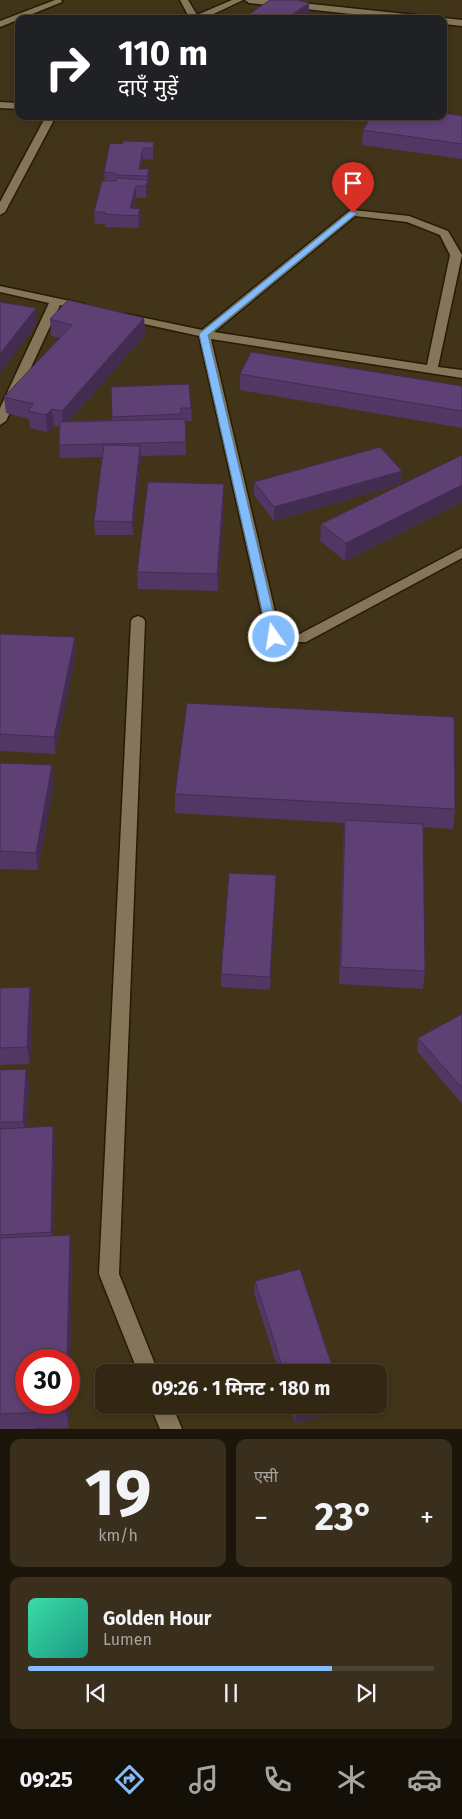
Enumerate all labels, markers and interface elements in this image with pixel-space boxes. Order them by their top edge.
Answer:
text: 110 m [118,32,208,74]
icon: right [35,35,100,100]
text: दाएँ मुड़ें [118,74,178,101]
pin [332,162,374,213]
icon: arrive [339,169,367,197]
position arrow [247,610,299,662]
speed limit sign: 30 [15,1349,80,1414]
text: 09:26 · 1 मिनट · 180 m [152,1377,330,1400]
text: 19 [85,1454,151,1532]
text: एसी [254,1467,278,1486]
text: 23° [315,1494,374,1540]
text: − [254,1501,268,1534]
text: + [420,1501,434,1534]
text: km/h [98,1526,138,1545]
text: Golden Hour [103,1607,212,1630]
text: Lumen [103,1630,152,1649]
icon: previous [82,1679,110,1707]
icon: pause [217,1679,245,1707]
icon: next [352,1679,380,1707]
icon: directions [112,1762,147,1797]
icon: music [186,1762,221,1797]
icon: phone [260,1762,295,1797]
icon: climate [334,1762,369,1797]
icon: car [407,1762,442,1797]
text: 09:25 [19,1766,73,1793]

